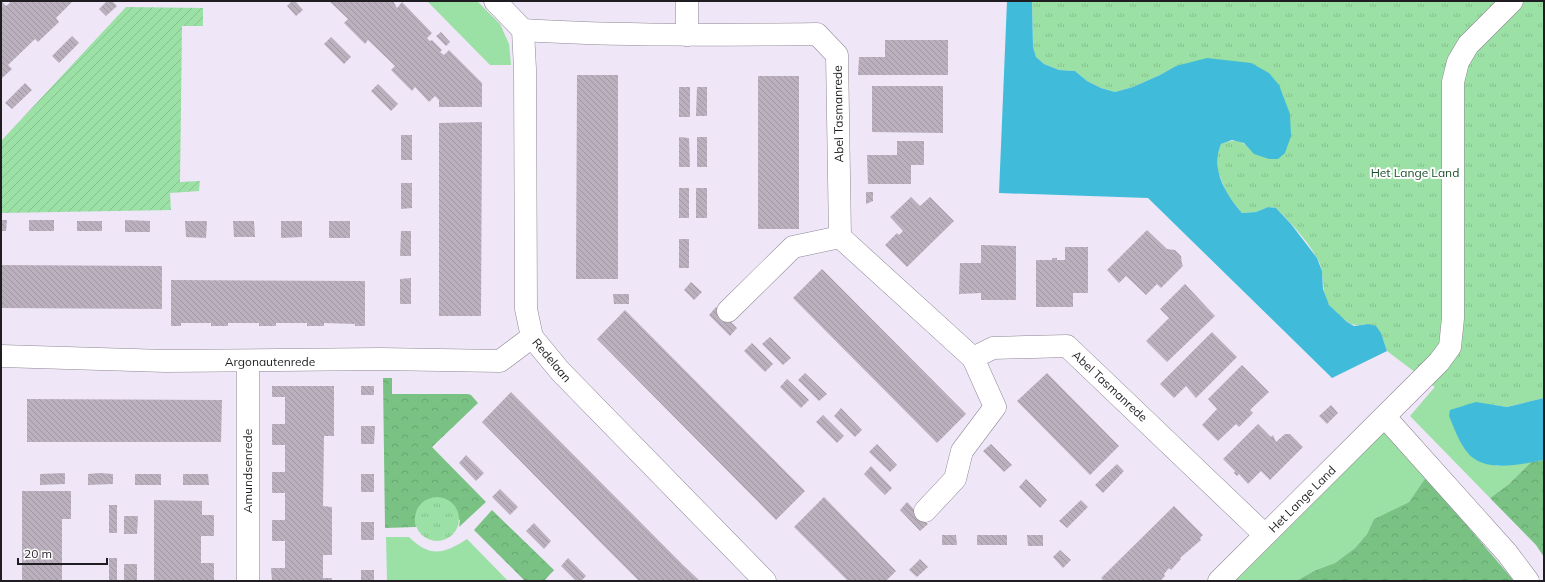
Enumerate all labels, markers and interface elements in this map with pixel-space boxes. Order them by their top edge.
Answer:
street label: Abel Tasmanrede [830,65,846,163]
park label: Het Lange Land [1371,165,1459,180]
street label: Redelaan [529,335,575,385]
street label: Abel Tasmanrede [1069,347,1151,425]
street label: Argonautenrede [225,354,315,369]
street label: Amundsenrede [240,429,255,513]
street label: Het Lange Land [1265,462,1339,536]
scale bar [18,540,107,566]
text: 20 m [24,546,52,561]

